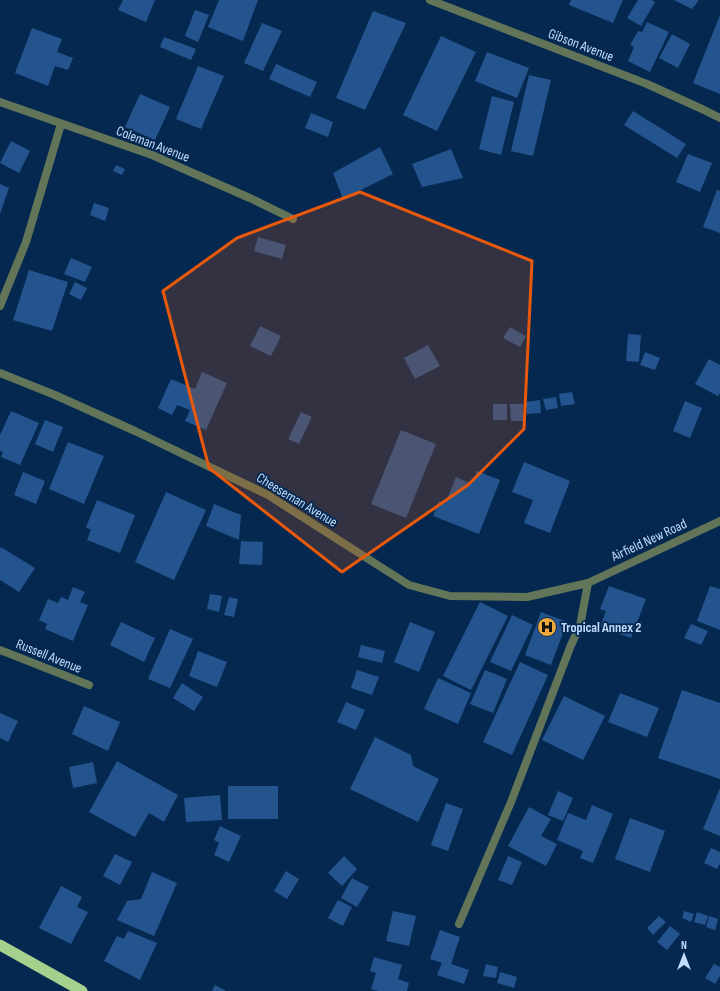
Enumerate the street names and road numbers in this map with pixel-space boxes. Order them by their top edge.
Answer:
street label: Gibson Avenue [546,25,616,65]
street label: Coleman Avenue [114,122,192,166]
street label: Cheeseman Avenue [253,469,341,531]
street label: Airfield New Road [608,515,690,565]
street label: Russell Avenue [14,635,84,677]

